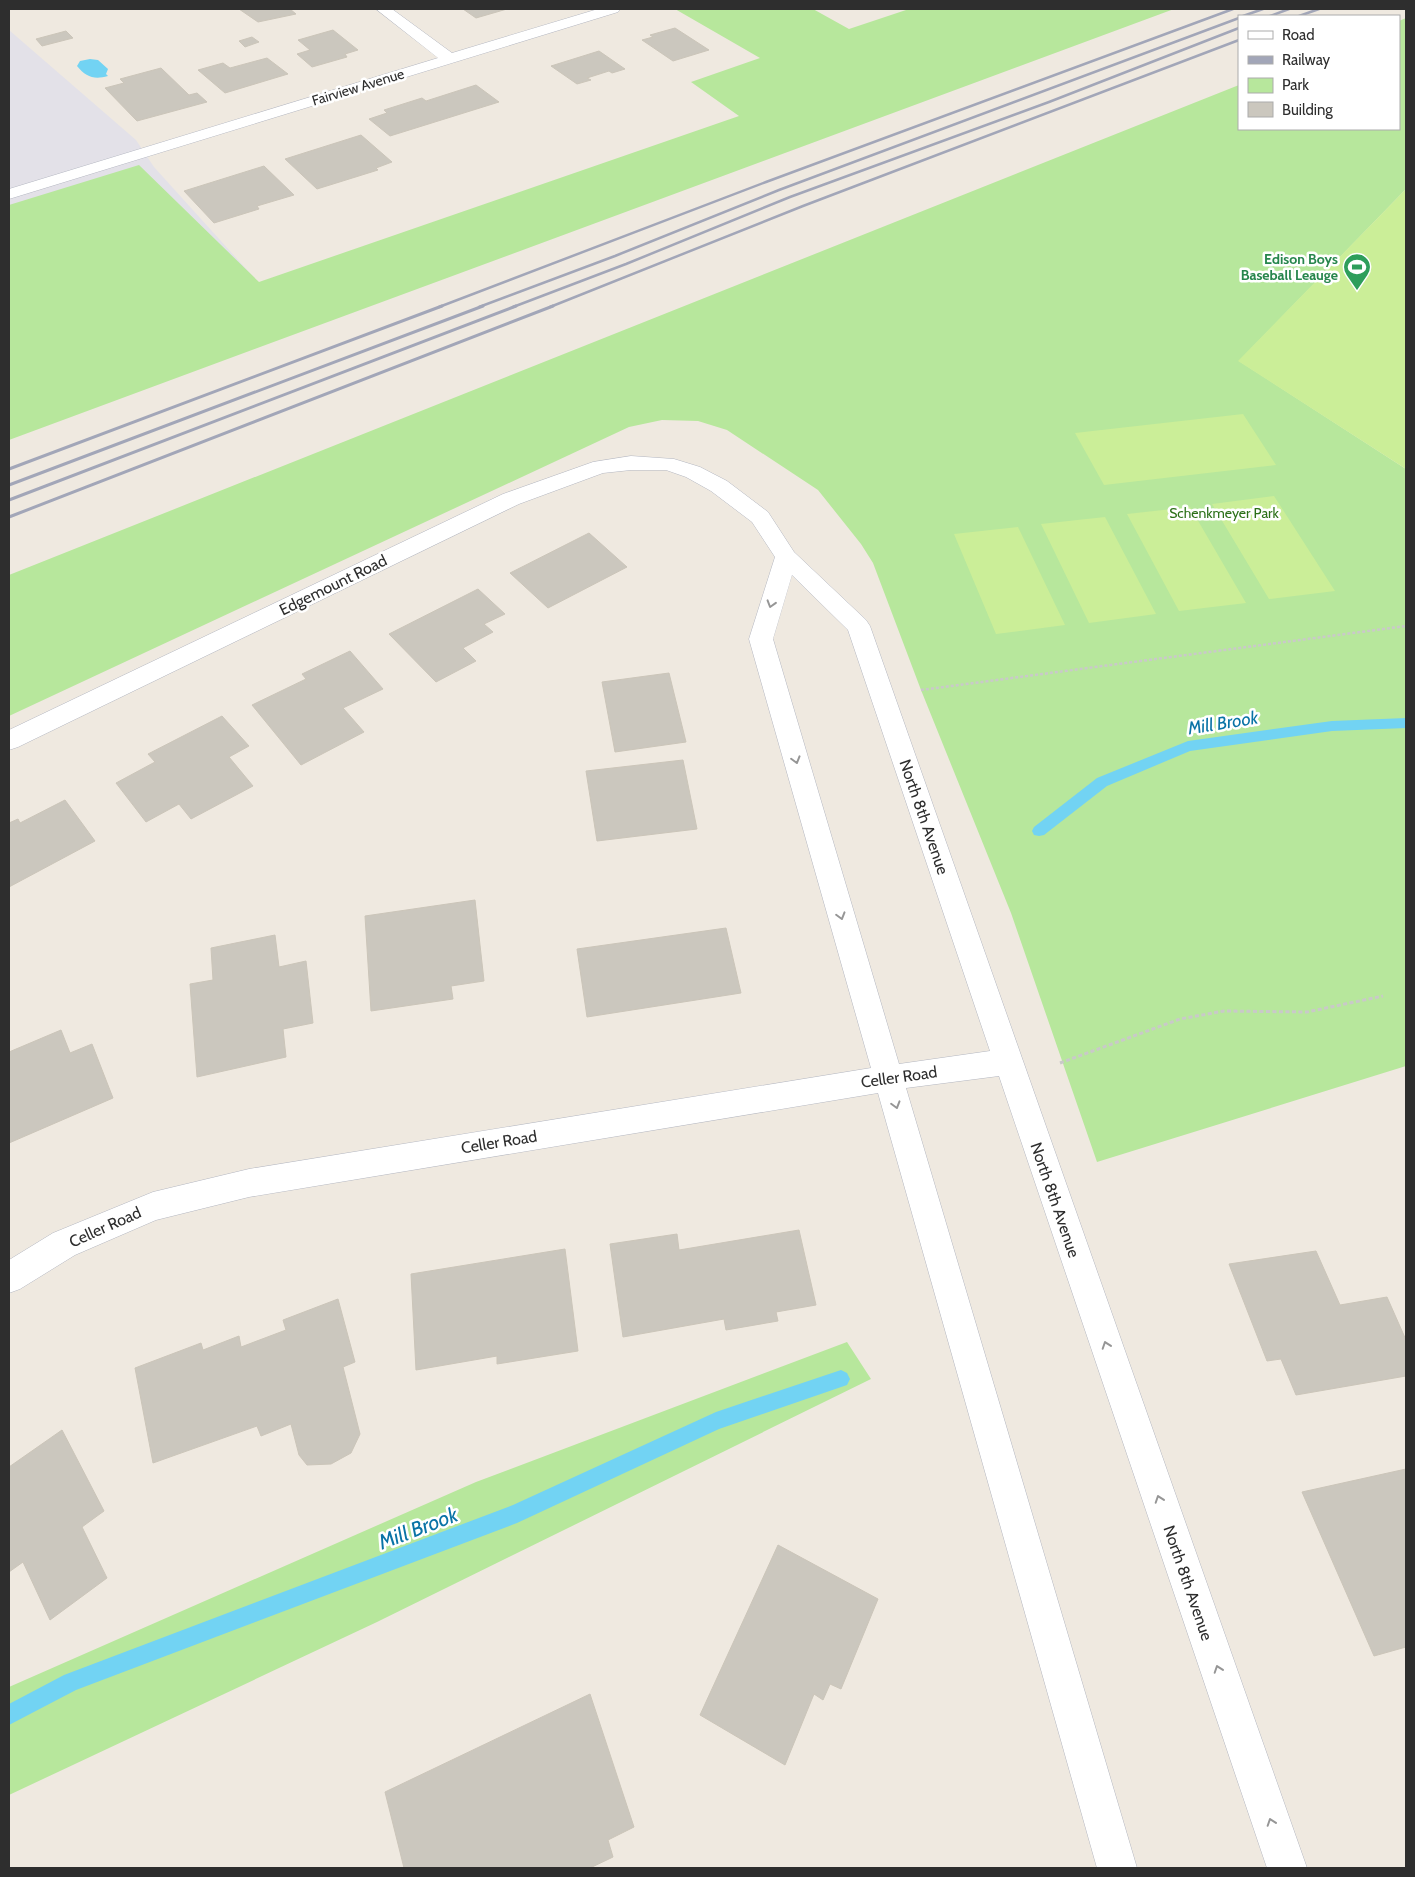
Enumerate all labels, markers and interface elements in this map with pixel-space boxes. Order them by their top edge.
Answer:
legend [1238,15,1400,130]
text: Road [1282,26,1315,44]
text: Railway [1282,51,1331,69]
street label: Fairview Avenue [310,64,406,110]
text: Park [1282,76,1309,94]
text: Building [1282,101,1333,119]
place label: Edison Boys Baseball Leauge [1241,250,1338,284]
sports icon: Edison Boys Baseball Leauge [1342,252,1372,291]
park label: Schenkmeyer Park [1169,504,1280,522]
street label: Edgemount Road [276,551,390,619]
one-way arrow [767,599,777,607]
water label: Mill Brook [1185,706,1261,740]
one-way arrow [790,755,800,763]
street label: North 8th Avenue [895,757,953,877]
one-way arrow [835,911,845,919]
street label: Celler Road [860,1062,938,1092]
one-way arrow [891,1101,901,1109]
street label: Celler Road [460,1127,538,1157]
street label: North 8th Avenue [1026,1140,1084,1260]
street label: Celler Road [66,1203,144,1251]
one-way arrow [1101,1341,1111,1350]
one-way arrow [1155,1495,1165,1503]
water label: Mill Brook [374,1501,462,1555]
street label: North 8th Avenue [1159,1523,1217,1643]
one-way arrow [1214,1665,1224,1673]
one-way arrow [1267,1818,1277,1827]

